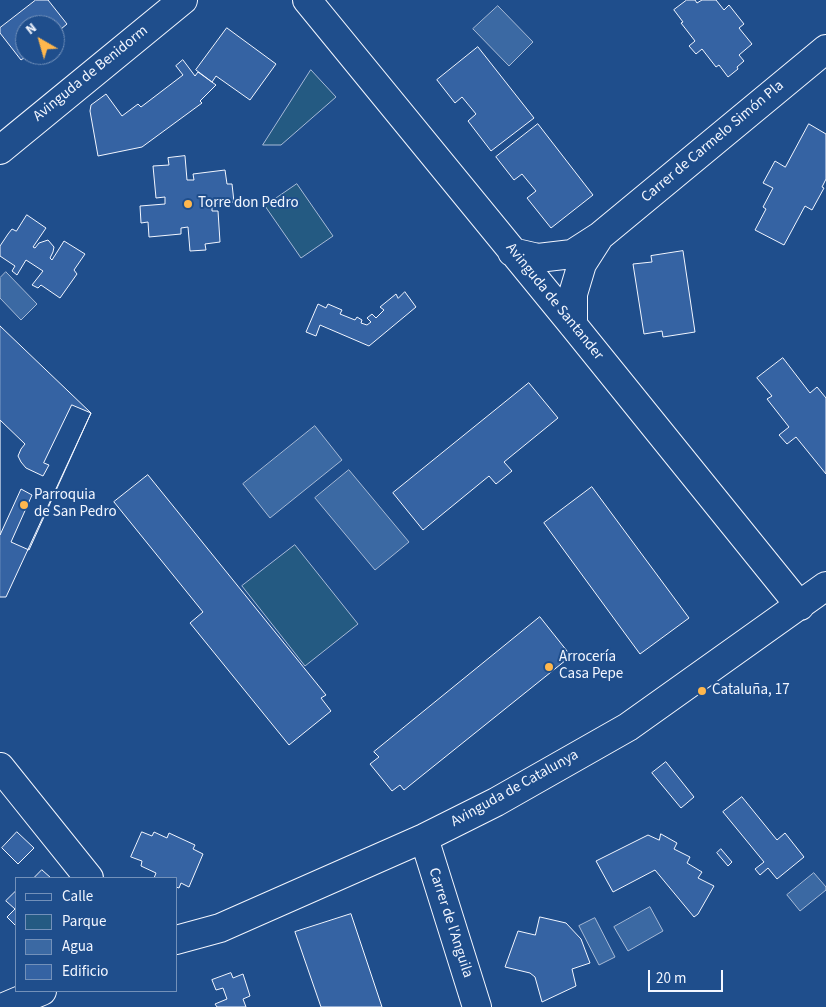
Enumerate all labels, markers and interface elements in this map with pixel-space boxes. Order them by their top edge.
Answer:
north arrow [15,15,65,65]
text: N [22,18,41,40]
street label: Avinguda de Benidorm [30,22,152,126]
street label: Carrer de Carmelo Simón Pla [638,77,788,207]
place label: Torre don Pedro [198,195,299,213]
marker: Torre don Pedro [182,198,194,210]
street label: Avinguda de Santander [501,240,607,364]
place label: Parroquia de San Pedro [34,487,117,522]
marker: Parroquia de San Pedro [18,499,30,511]
place label: Arrocería Casa Pepe [559,649,623,684]
marker: Arrocería Casa Pepe [543,661,555,673]
place label: Cataluña, 17 [712,682,790,700]
marker: Cataluña, 17 [696,685,708,697]
street label: Avinguda de Catalunya [448,746,582,832]
street label: Carrer de l'Anguila [424,866,476,980]
legend [15,877,178,992]
text: Calle [62,886,93,907]
text: Parque [62,911,106,932]
text: Agua [62,936,93,957]
scale bar [651,960,726,992]
text: Edificio [62,961,109,982]
text: 20 m [656,968,686,989]

